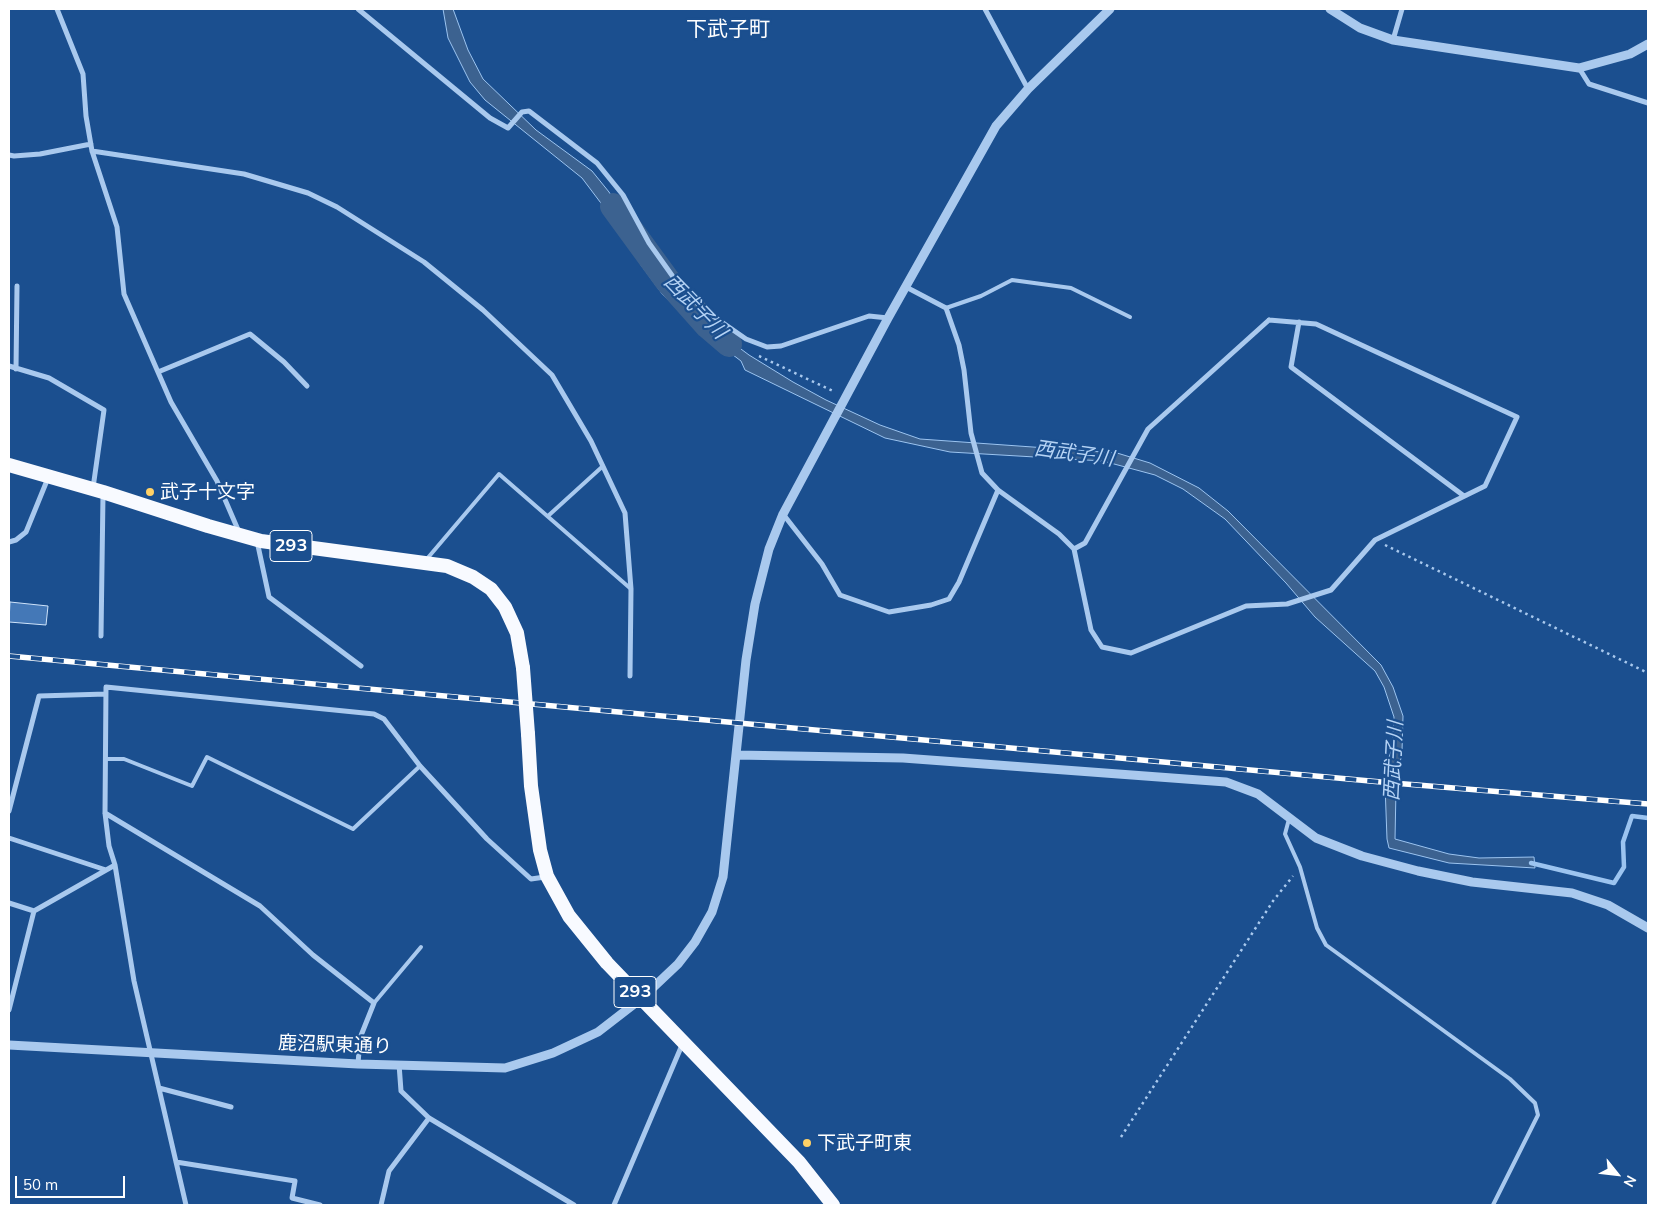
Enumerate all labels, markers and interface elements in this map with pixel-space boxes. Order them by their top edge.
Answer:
district label: 下武子町 [686,17,770,43]
water label: 西武子川 [659,270,731,344]
water label: 西武子川 [1033,437,1115,471]
place label: 武子十文字 [160,481,255,503]
marker: 武子十文字 [144,486,156,498]
road number: 293 [270,530,312,562]
water label: 西武子川 [1380,720,1408,802]
road number: 293 [614,976,656,1008]
street label: 鹿沼駅東通り [278,1032,392,1058]
place label: 下武子町東 [817,1132,912,1154]
marker: 下武子町東 [801,1137,813,1149]
north arrow [1592,1149,1642,1199]
scale bar [18,1166,128,1198]
text: N [1620,1172,1641,1190]
text: 50 m [23,1175,58,1194]

